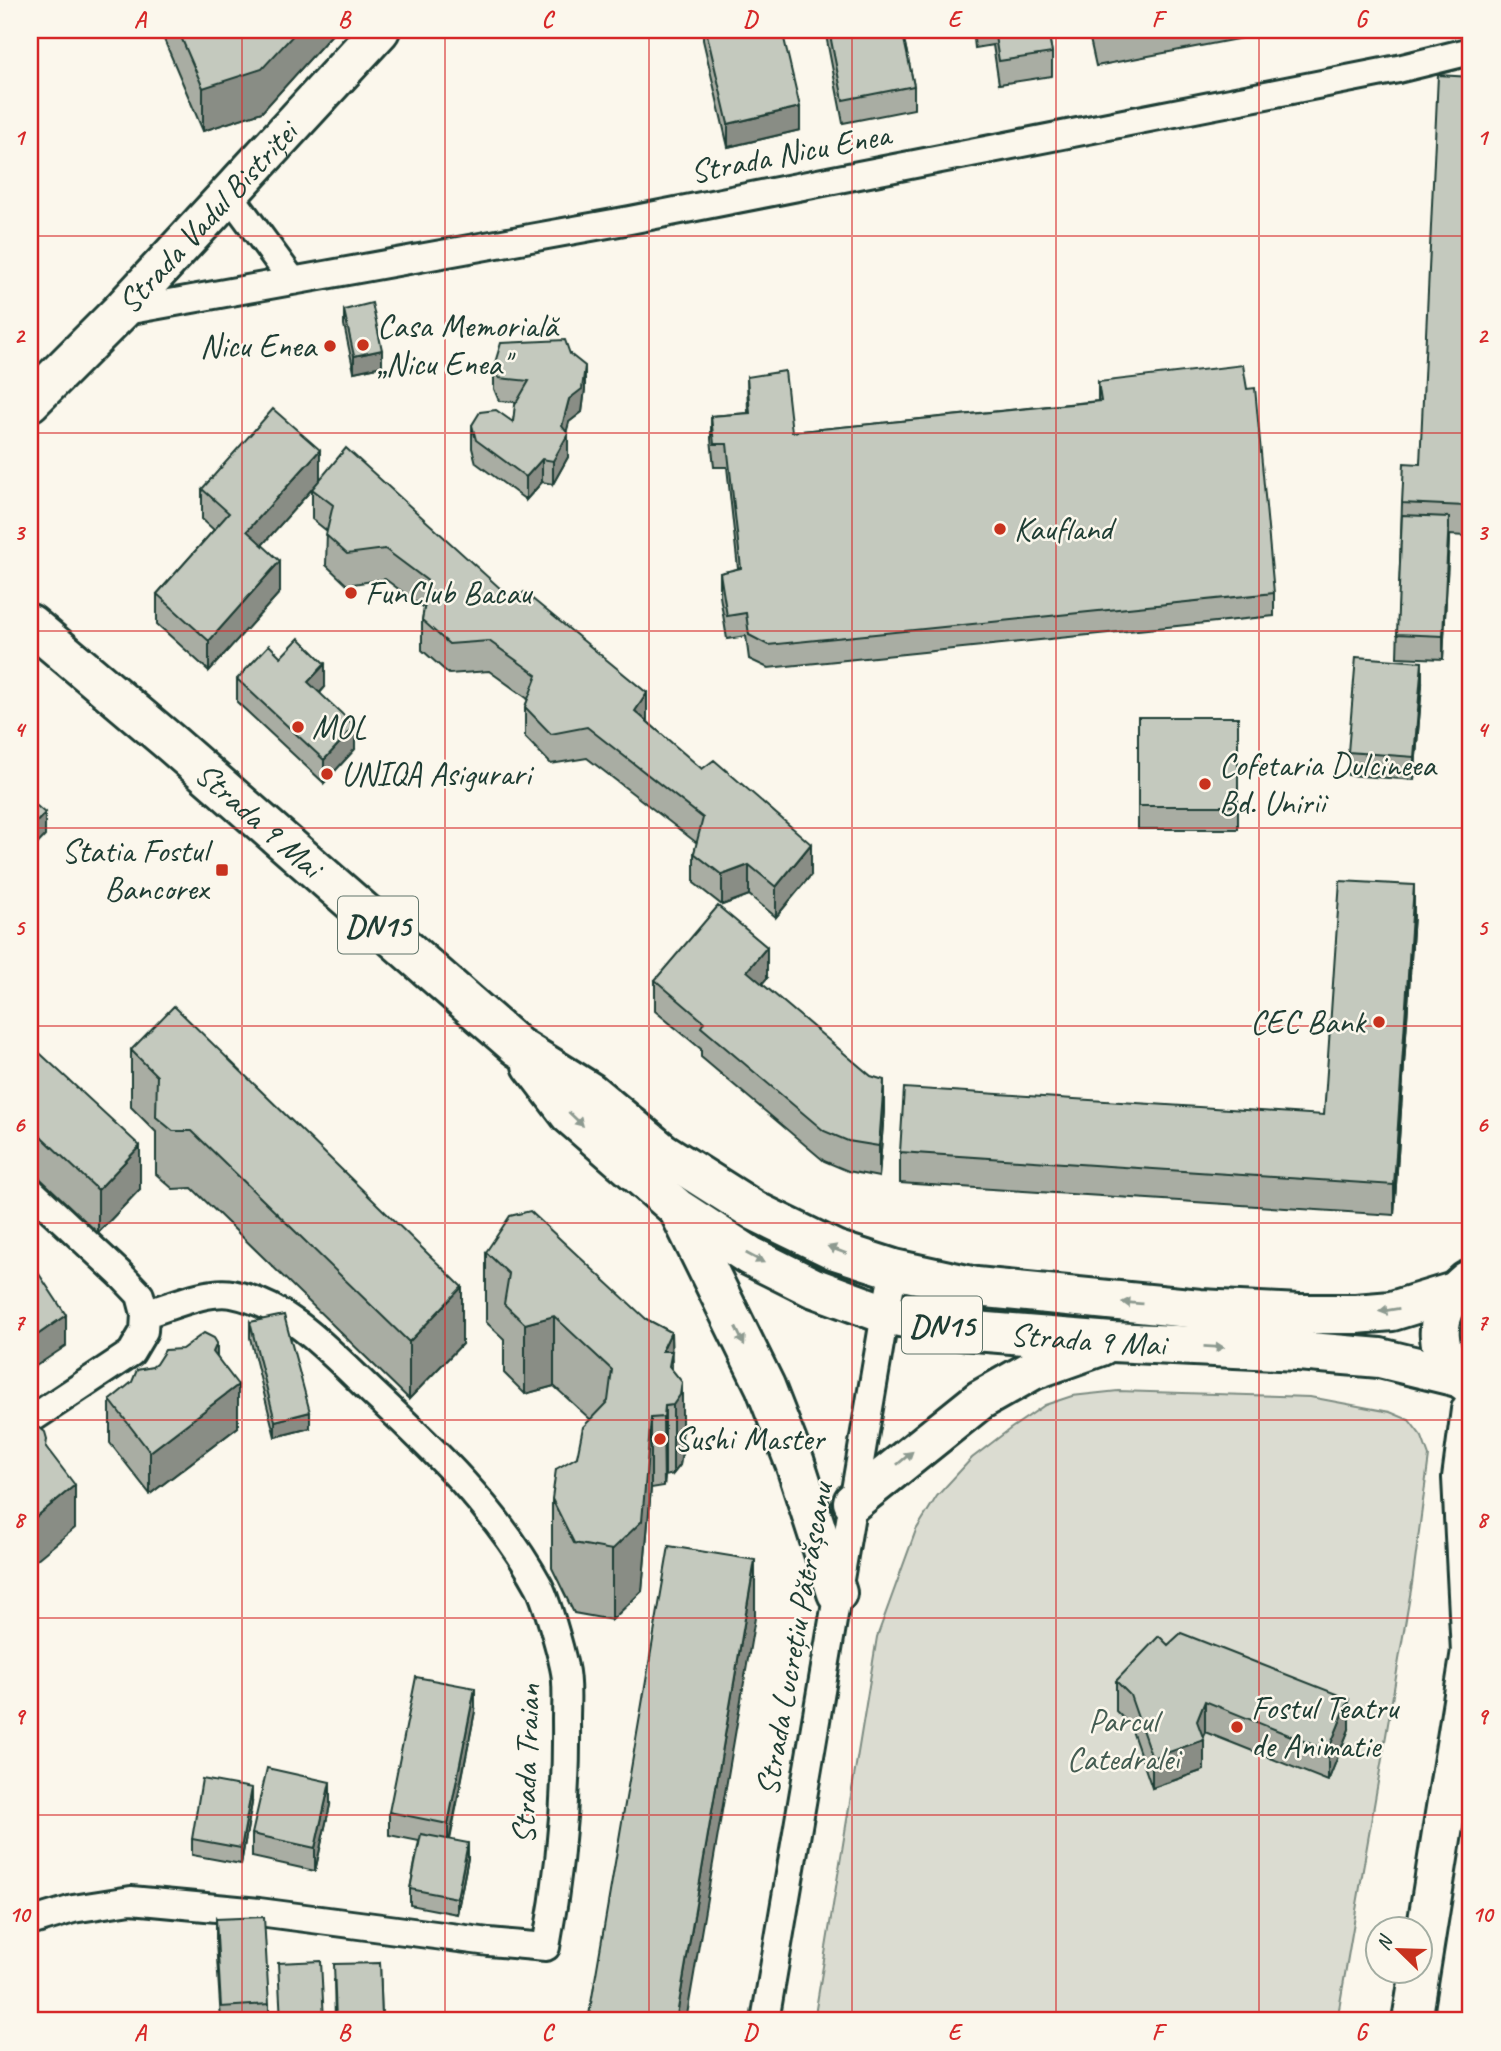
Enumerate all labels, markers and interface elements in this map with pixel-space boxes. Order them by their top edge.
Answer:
text: A [134,5,148,34]
text: B [338,5,352,34]
text: C [542,5,556,34]
text: D [743,5,759,34]
text: E [948,5,964,34]
text: F [1152,5,1168,34]
text: G [1355,5,1370,34]
street label: Strada Vadul Bistriței [108,110,309,322]
street label: Strada Nicu Enea [687,113,896,193]
text: 1 [14,123,27,152]
text: 1 [1477,123,1490,152]
place label: Casa Memorială „Nicu Enea" [377,305,560,385]
text: 2 [14,321,27,350]
text: 2 [1477,321,1490,350]
place label: Nicu Enea [200,325,319,367]
marker: Casa Memorială „Nicu Enea" [355,337,371,353]
marker: Nicu Enea [322,338,338,354]
place label: Kaufland [1014,508,1117,550]
text: 3 [14,518,27,547]
text: 3 [1477,518,1490,547]
marker: Kaufland [992,521,1008,537]
place label: FunClub Bacau [365,572,533,614]
marker: FunClub Bacau [343,585,359,601]
place label: MOL [312,706,367,748]
text: 4 [14,715,27,744]
text: 4 [1477,715,1490,744]
marker: MOL [290,719,306,735]
place label: Cofetaria Dulcineea Bd. Unirii [1219,744,1438,824]
street label: Strada 9 Mai [186,753,334,889]
place label: UNIQA Asigurari [341,753,535,795]
marker: UNIQA Asigurari [319,766,335,782]
marker: Cofetaria Dulcineea Bd. Unirii [1197,776,1213,792]
place label: Statia Fostul Bancorex [61,830,213,910]
marker: Statia Fostul Bancorex [214,862,230,878]
road number: DN15 [338,896,418,954]
text: 5 [14,913,26,942]
text: 5 [1477,913,1489,942]
place label: CEC Bank [1250,1001,1367,1043]
marker: CEC Bank [1371,1014,1387,1030]
text: 6 [14,1110,27,1139]
text: 6 [1477,1110,1490,1139]
one-way arrow [567,1111,584,1128]
one-way arrow [827,1244,848,1255]
one-way arrow [745,1252,765,1264]
road number: DN15 [902,1296,982,1354]
one-way arrow [1121,1297,1143,1308]
one-way arrow [1378,1305,1400,1316]
text: 7 [14,1308,27,1337]
text: 7 [1477,1308,1490,1337]
street label: Strada 9 Mai [1009,1313,1170,1366]
one-way arrow [735,1326,746,1346]
one-way arrow [1203,1341,1225,1352]
place label: Sushi Master [674,1418,826,1460]
marker: Sushi Master [652,1431,668,1447]
one-way arrow [897,1451,914,1466]
street label: Strada Lucrețiu Pătrășcanu [746,1477,843,1799]
text: 8 [14,1505,27,1534]
text: 8 [1477,1505,1490,1534]
street label: Strada Traian [502,1683,550,1845]
place label: Fostul Teatru de Animatie [1251,1687,1400,1767]
park label: Parcul Catedralei [1067,1700,1183,1780]
text: 9 [14,1702,27,1731]
text: 9 [1477,1702,1490,1731]
marker: Fostul Teatru de Animatie [1229,1719,1245,1735]
text: 10 [9,1900,32,1929]
text: 10 [1472,1900,1495,1929]
north arrow [1364,1914,1434,1984]
text: N [1371,1931,1399,1954]
text: A [134,2018,148,2047]
text: B [338,2018,352,2047]
text: C [542,2018,556,2047]
text: D [743,2018,759,2047]
text: E [948,2018,964,2047]
text: F [1152,2018,1168,2047]
text: G [1355,2018,1370,2047]

